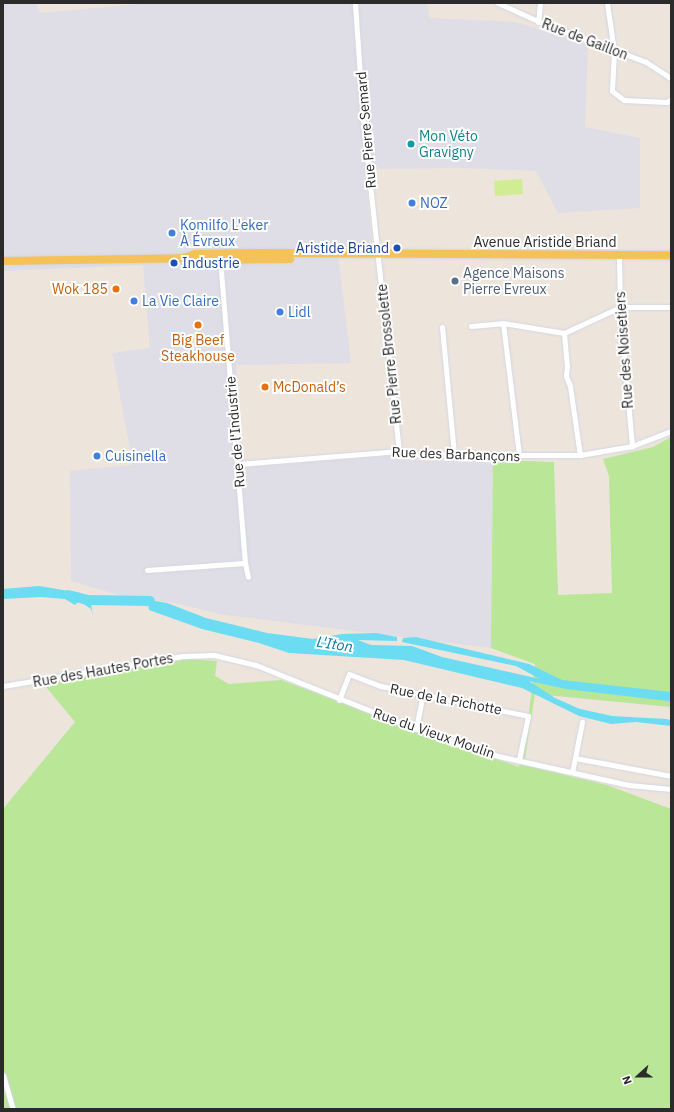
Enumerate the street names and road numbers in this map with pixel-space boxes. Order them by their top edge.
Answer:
street label: Rue de Gaillon [539,15,631,63]
street label: Rue Pierre Semard [353,71,379,189]
street label: Avenue Aristide Briand [473,234,617,250]
street label: Rue Pierre Brossolette [373,283,405,425]
street label: Rue des Noisetiers [612,291,636,409]
street label: Rue de l'Industrie [222,376,248,488]
street label: Rue des Barbançons [391,443,521,465]
street label: Rue des Hautes Portes [31,649,175,691]
street label: Rue de la Pichotte [389,680,503,718]
street label: Rue du Vieux Moulin [371,704,497,762]

